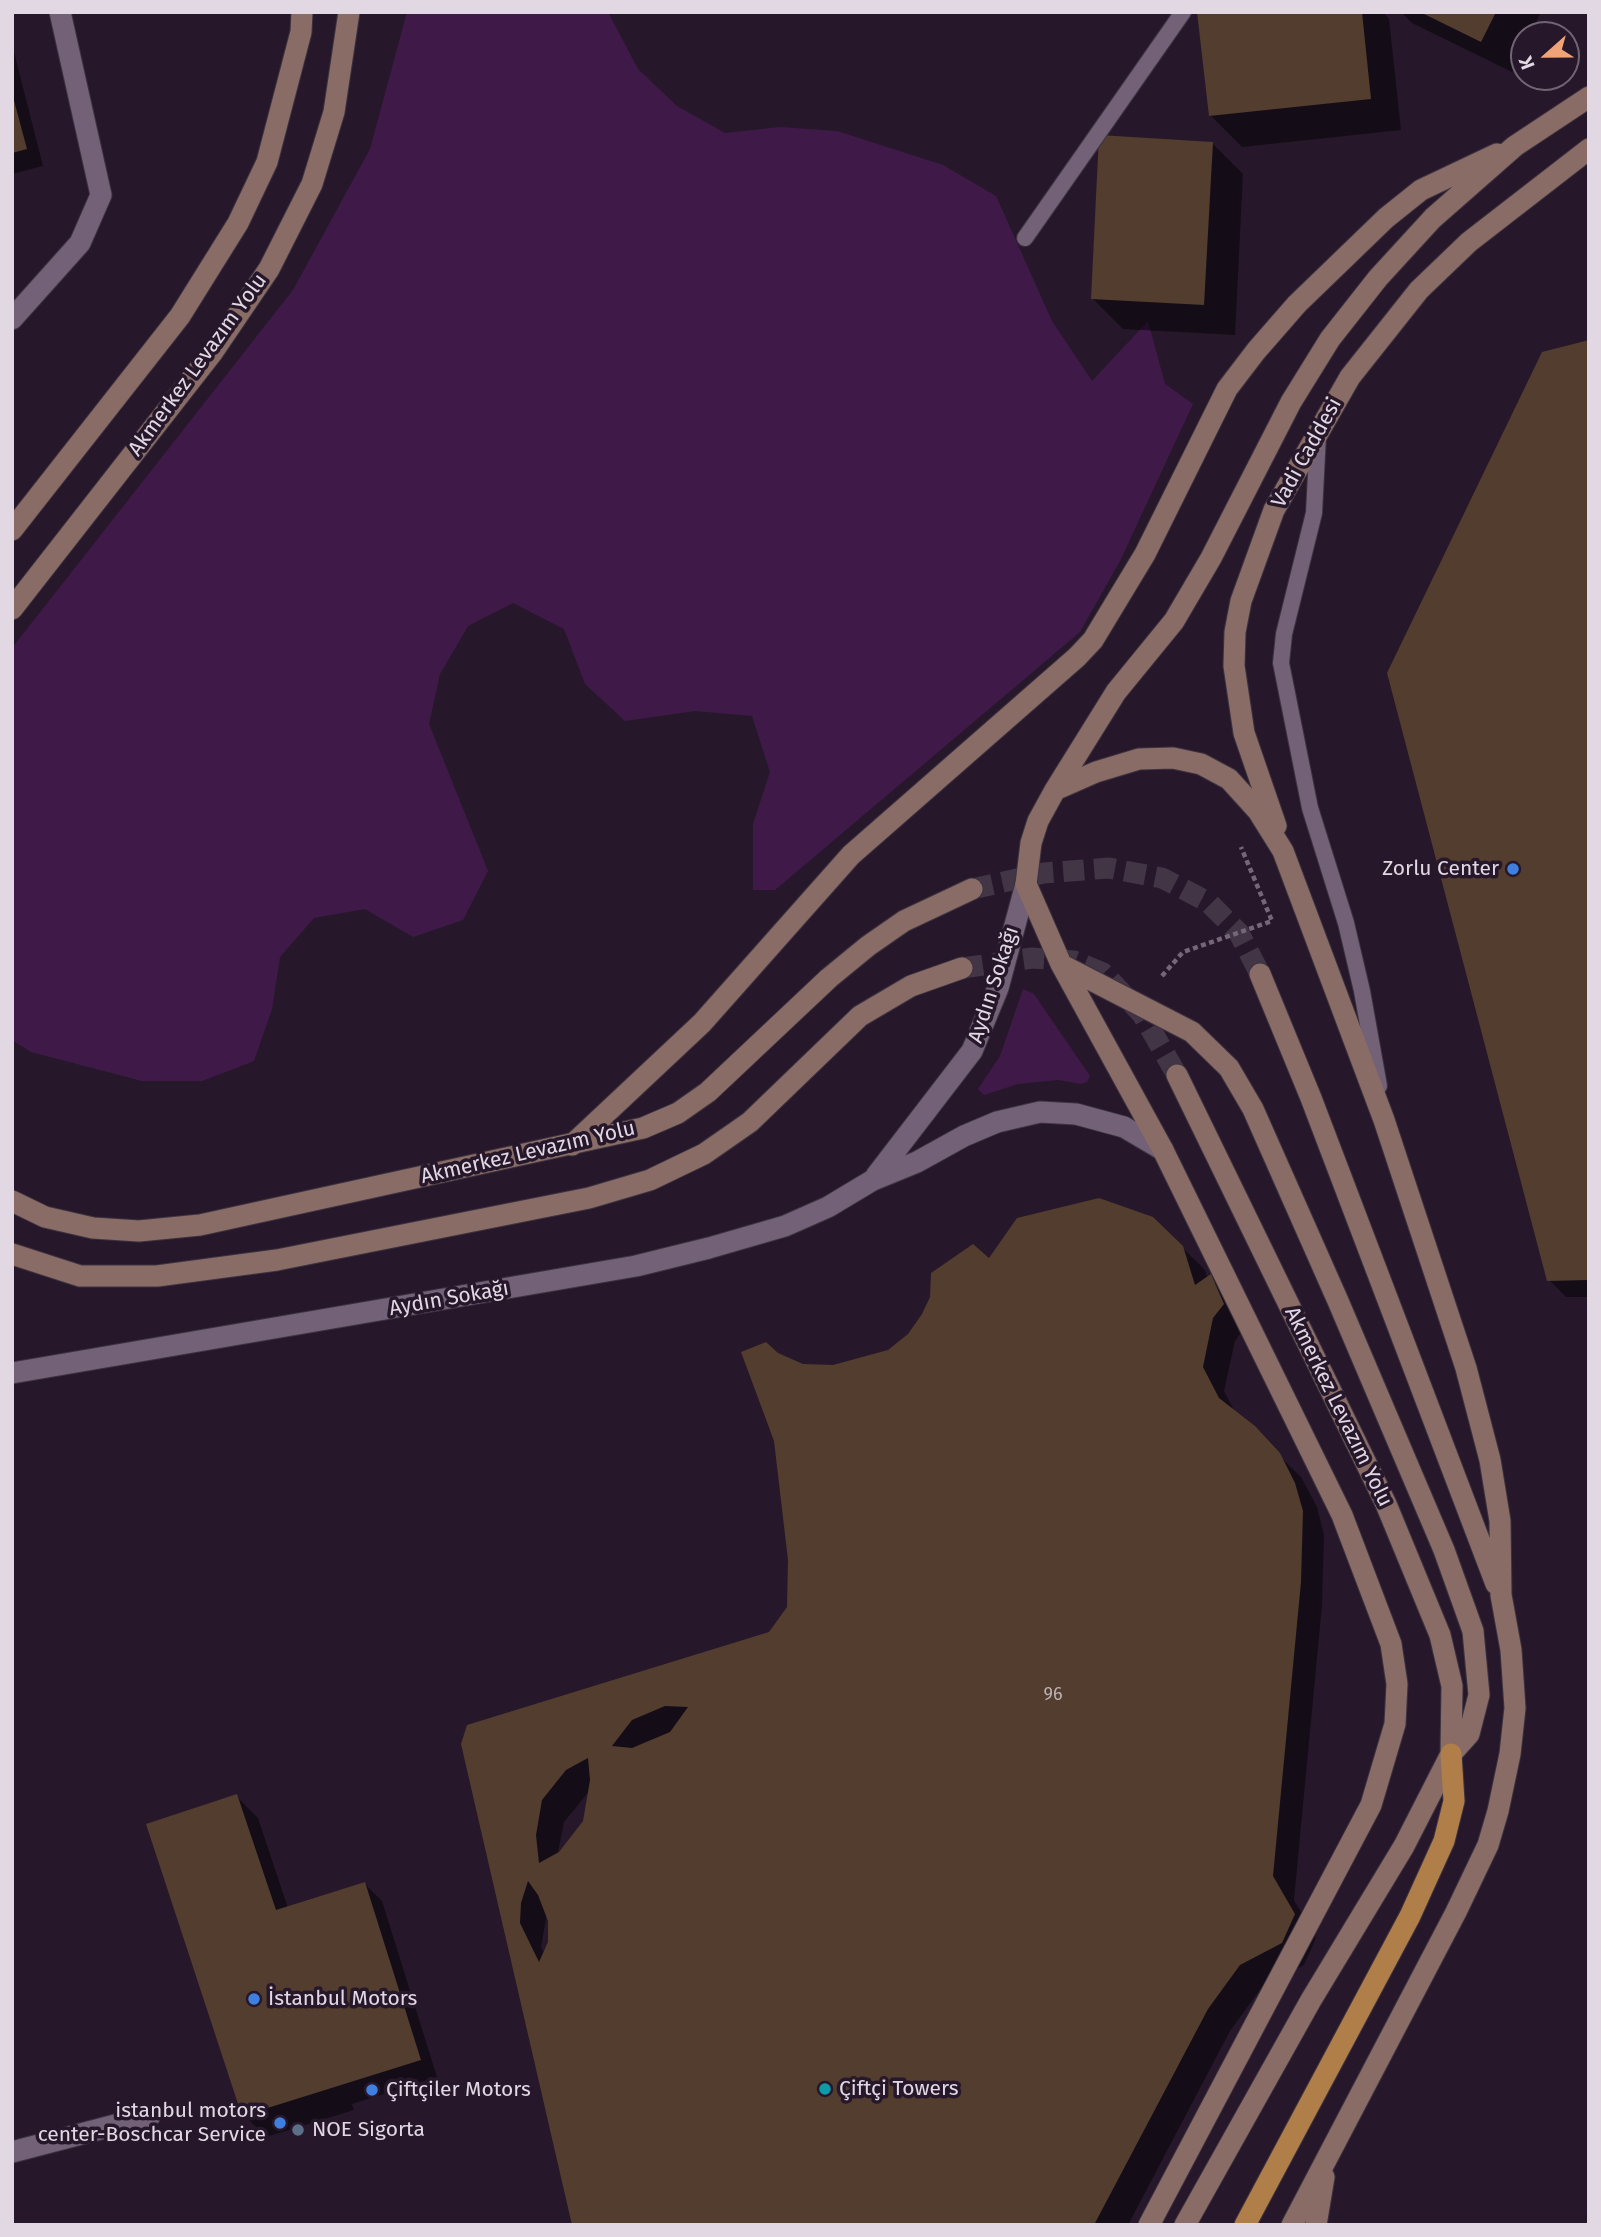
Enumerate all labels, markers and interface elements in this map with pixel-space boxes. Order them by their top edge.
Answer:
north arrow [1510,21,1580,91]
text: K [1514,53,1540,73]
street label: Akmerkez Levazım Yolu [123,269,273,461]
street label: Vadi Caddesi [1267,394,1347,512]
place label: Zorlu Center [1382,856,1499,882]
marker: Zorlu Center [1505,861,1521,877]
street label: Aydın Sokağı [963,924,1025,1046]
street label: Akmerkez Levazım Yolu [418,1116,638,1190]
street label: Aydın Sokağı [387,1276,511,1322]
street label: Akmerkez Levazım Yolu [1279,1303,1397,1511]
house number: 96 [1043,1684,1063,1706]
place label: İstanbul Motors [268,1986,417,2012]
marker: İstanbul Motors [246,1991,262,2007]
place label: Çiftçi Towers [839,2076,959,2102]
place label: Çiftçiler Motors [386,2077,531,2103]
marker: Çiftçi Towers [817,2081,833,2097]
marker: Çiftçiler Motors [364,2082,380,2098]
place label: istanbul motors center-Boschcar Service [38,2098,266,2148]
marker: istanbul motors center-Boschcar Service [272,2115,288,2131]
place label: NOE Sigorta [312,2117,425,2143]
marker: NOE Sigorta [290,2122,306,2138]

